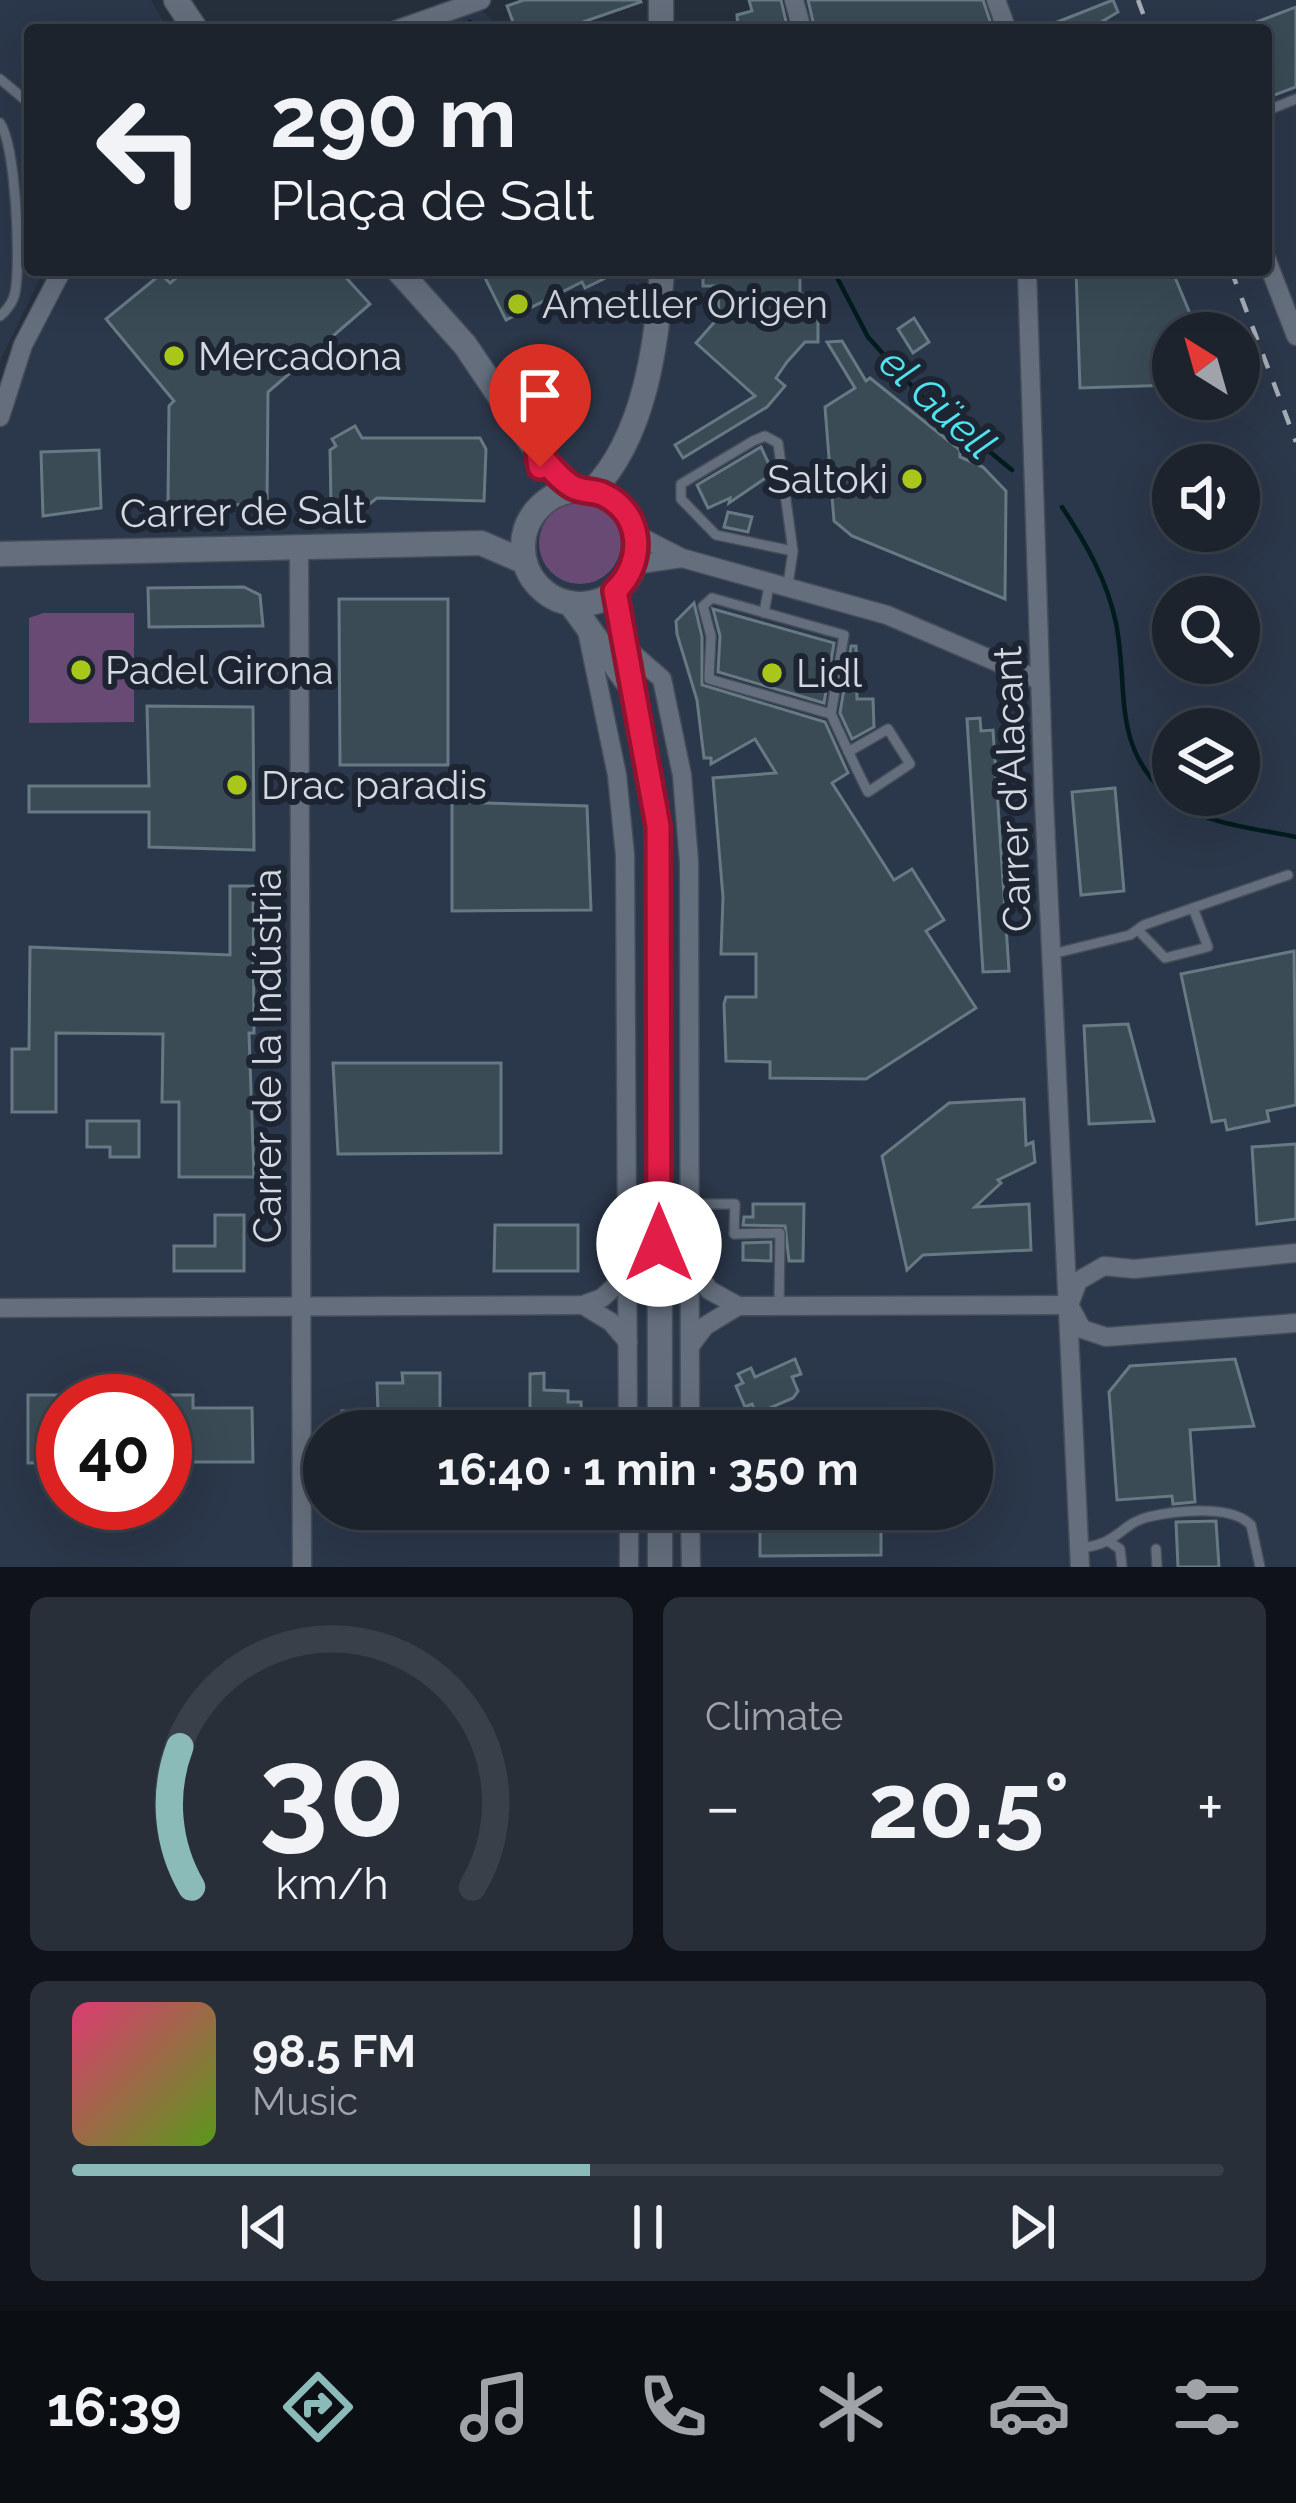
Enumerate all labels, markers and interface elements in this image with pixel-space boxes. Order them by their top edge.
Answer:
text: 290 m [270,68,517,167]
icon: left [72,72,228,228]
text: Plaça de Salt [270,169,595,233]
place label: Ametller Origen [542,281,828,327]
marker: Ametller Origen [505,291,531,317]
north arrow [1152,312,1260,420]
map controls [1152,312,1260,816]
place label: Mercadona [198,333,402,379]
water label: el Güell [870,338,1006,469]
marker: Mercadona [161,343,187,369]
pin [489,344,591,467]
icon: arrive [507,362,573,428]
button: sound [1152,444,1260,552]
place label: Saltoki [767,456,888,502]
marker: Saltoki [899,466,925,492]
street label: Carrer de Salt [120,486,366,536]
button: search [1152,576,1260,684]
street label: Carrer d'Alacant [984,645,1040,933]
place label: Padel Girona [105,647,334,693]
place label: Lidl [796,650,862,696]
marker: Padel Girona [68,657,94,683]
marker: Lidl [759,660,785,686]
button: layers [1152,708,1260,816]
place label: Drac paradis [261,762,487,808]
marker: Drac paradis [224,772,250,798]
street label: Carrer de la Indústria [244,869,290,1243]
position arrow [596,1181,722,1307]
speed limit sign: 40 [36,1374,192,1530]
text: 16:40 · 1 min · 350 m [437,1443,859,1496]
text: Climate [705,1693,843,1739]
text: 30 [258,1719,405,1865]
text: 20.5° [868,1753,1069,1859]
text: − [705,1768,741,1845]
text: + [1197,1768,1224,1845]
text: km/h [275,1859,388,1909]
text: 98.5 FM [252,2025,416,2078]
text: Music [252,2078,358,2124]
icon: previous [231,2194,297,2260]
icon: pause [615,2194,681,2260]
icon: next [999,2194,1065,2260]
icon: directions [276,2365,360,2449]
icon: music [453,2365,537,2449]
icon: phone [631,2365,715,2449]
icon: climate [809,2365,893,2449]
icon: car [987,2365,1071,2449]
icon: filters [1165,2365,1249,2449]
text: 16:39 [47,2375,182,2439]

